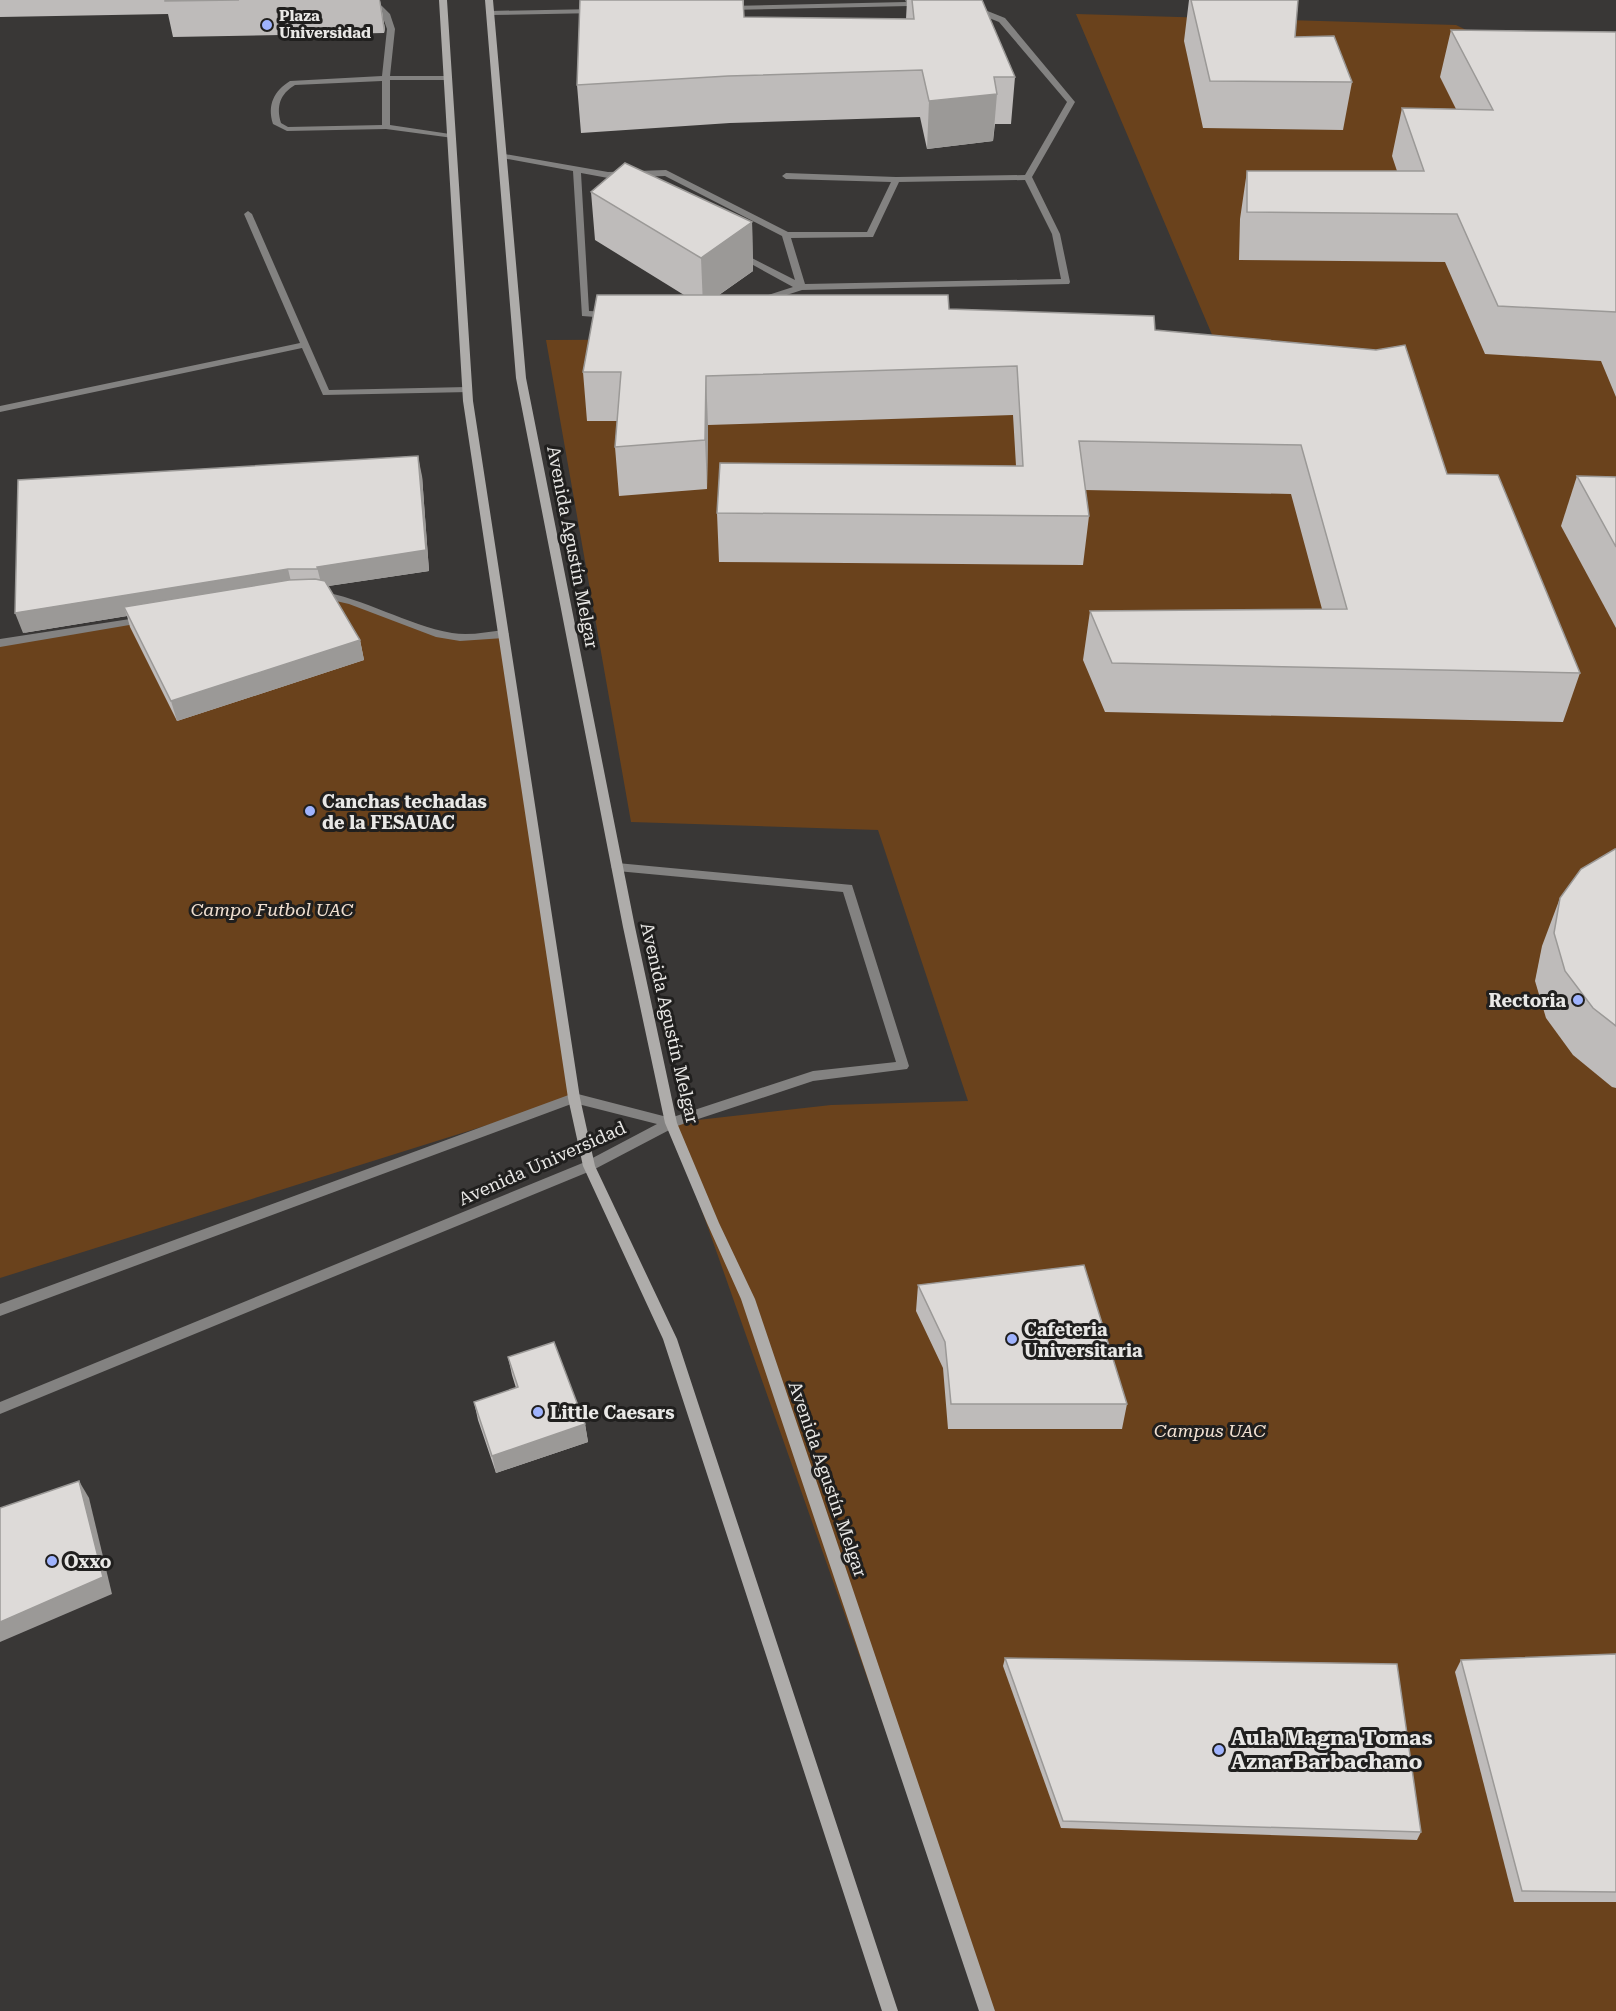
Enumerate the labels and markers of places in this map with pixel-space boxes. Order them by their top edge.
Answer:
place label: Plaza Universidad [279,7,371,42]
marker: Plaza Universidad [260,18,274,32]
place label: Canchas techadas de la FESAUAC [322,791,487,833]
marker: Canchas techadas de la FESAUAC [303,804,317,818]
place label: Rectoria [1488,990,1566,1011]
marker: Rectoria [1571,993,1585,1007]
place label: Cafeteria Universitaria [1024,1319,1143,1361]
marker: Cafeteria Universitaria [1005,1332,1019,1346]
place label: Little Caesars [550,1402,674,1423]
marker: Little Caesars [531,1405,545,1419]
place label: Oxxo [64,1551,112,1572]
marker: Oxxo [45,1554,59,1568]
place label: Aula Magna Tomas AznarBarbachano [1231,1726,1433,1774]
marker: Aula Magna Tomas AznarBarbachano [1212,1743,1226,1757]

